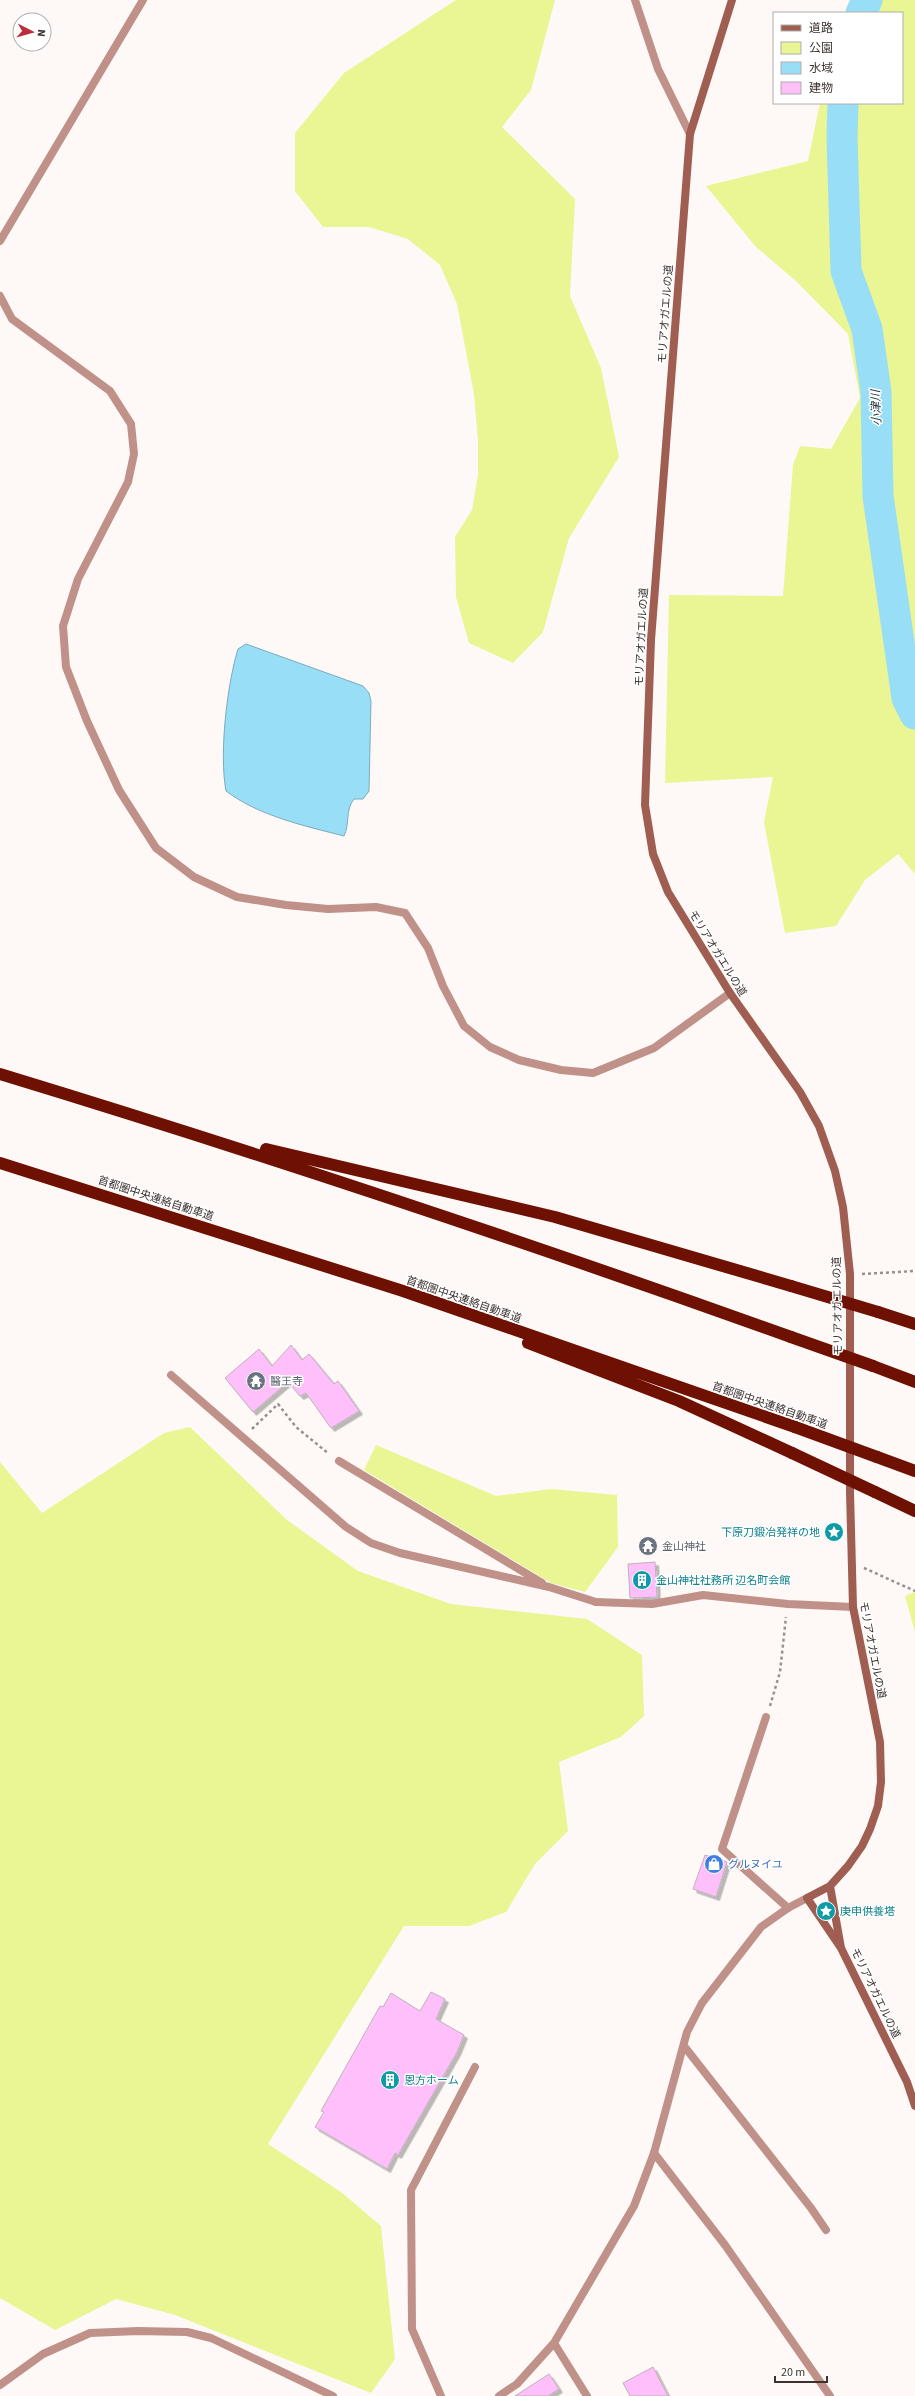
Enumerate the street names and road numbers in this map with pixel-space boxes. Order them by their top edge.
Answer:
street label: モリアオガエルの道 [655,264,676,364]
street label: モリアオガエルの道 [631,587,652,687]
street label: モリアオガエルの道 [685,907,750,999]
street label: 首都圏中央連絡自動車道 [96,1173,216,1224]
street label: モリアオガエルの道 [829,1256,846,1356]
street label: 首都圏中央連絡自動車道 [404,1273,523,1326]
street label: 首都圏中央連絡自動車道 [710,1379,829,1432]
street label: モリアオガエルの道 [856,1600,889,1700]
street label: モリアオガエルの道 [847,1945,904,2041]

